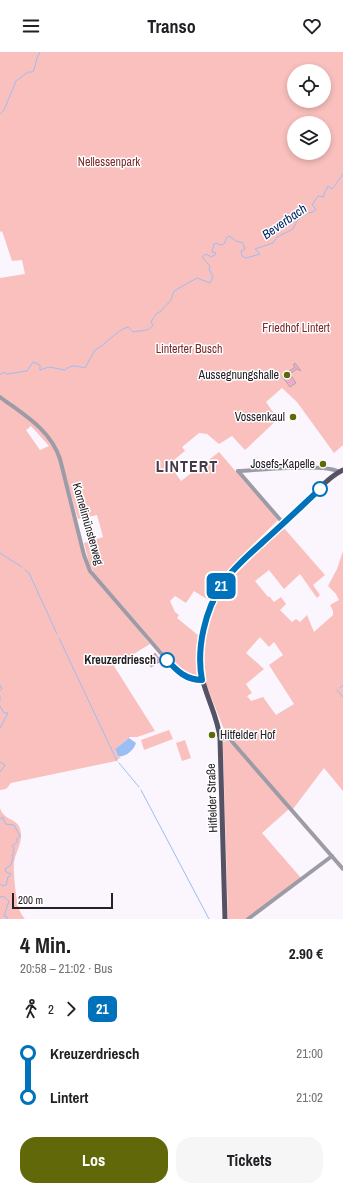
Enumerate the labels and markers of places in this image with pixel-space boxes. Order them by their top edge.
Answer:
place label: Aussegnungshalle [198,367,279,383]
marker: Aussegnungshalle [282,370,292,380]
place label: Vossenkaul [235,409,285,425]
marker: Vossenkaul [288,412,298,422]
place label: Josefs-Kapelle [250,456,315,472]
marker: Josefs-Kapelle [318,459,328,469]
unlabelled marker [312,481,328,497]
place label: Kreuzerdriesch [84,652,156,668]
marker: Kreuzerdriesch [159,652,175,668]
place label: Hitfelder Hof [220,727,276,743]
marker: Hitfelder Hof [207,730,217,740]

